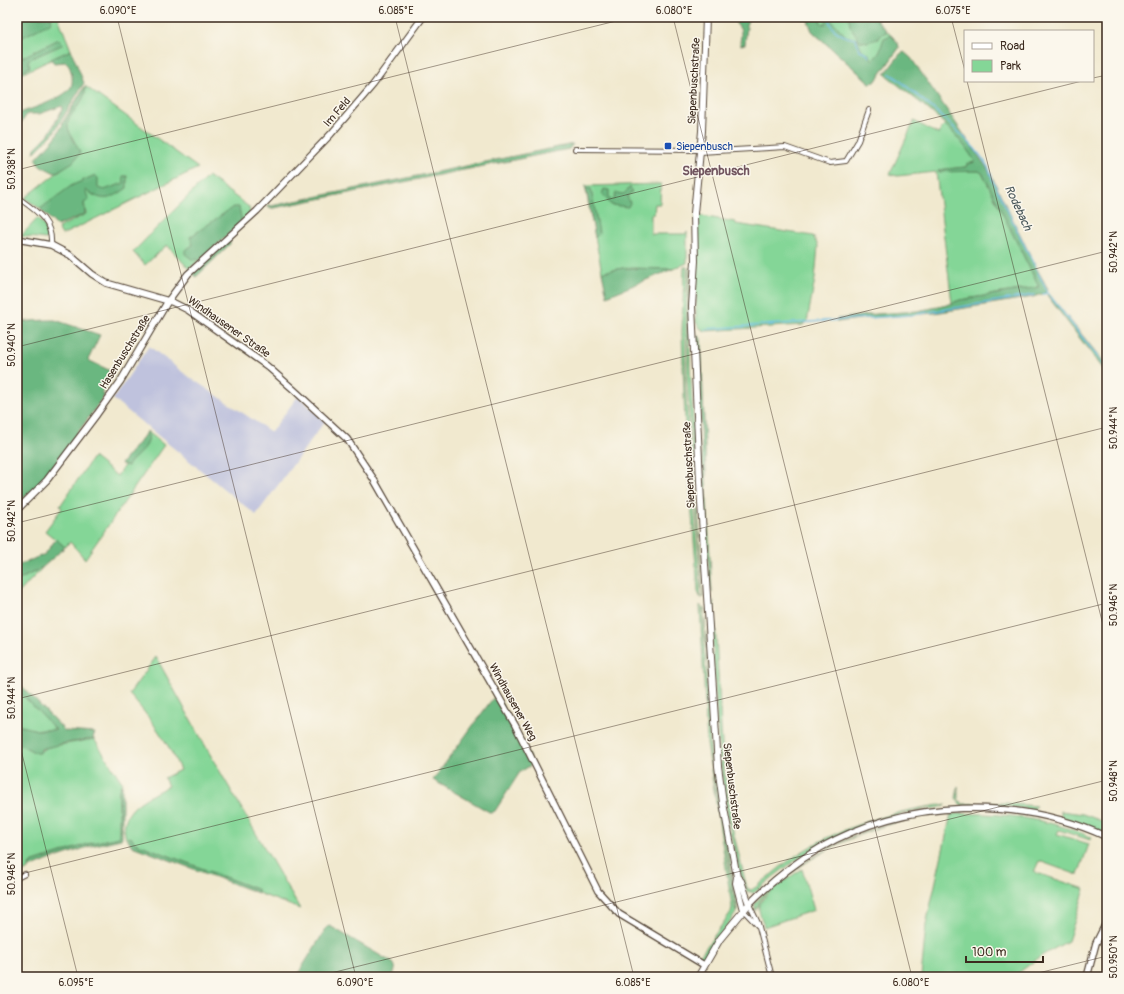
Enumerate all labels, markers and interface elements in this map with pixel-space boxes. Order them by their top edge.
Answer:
text: 6.090°E [100,5,136,17]
text: 6.085°E [379,5,413,17]
text: 6.080°E [656,5,692,17]
text: 6.075°E [935,5,971,17]
legend [964,30,1094,82]
street label: Siepenbuschstraße [685,37,703,125]
text: Road [1000,39,1025,54]
text: Park [1000,59,1021,74]
street label: Im Feld [321,95,353,129]
place label: Siepenbusch [676,140,733,153]
marker: Siepenbusch [663,141,673,151]
text: 50.938°N [6,148,18,190]
district label: Siepenbusch [682,163,750,179]
water label: Rodebach [1001,183,1036,234]
text: 50.942°N [1108,231,1120,273]
street label: Windhausener Straße [185,294,273,361]
street label: Hasenbuschstraße [97,312,153,391]
text: 50.940°N [6,323,18,367]
text: 50.944°N [1108,407,1120,449]
street label: Siepenbuschstraße [680,421,698,509]
text: 50.942°N [6,500,18,542]
text: 50.946°N [1108,584,1120,626]
street label: Windhausener Weg [486,661,540,744]
text: 50.944°N [6,677,18,719]
street label: Siepenbuschstraße [720,742,744,830]
text: 50.948°N [1108,760,1120,802]
text: 50.946°N [6,853,18,895]
text: 50.950°N [1108,935,1120,978]
scale bar [966,938,1043,964]
text: 100 m [972,945,1007,960]
text: 6.095°E [59,977,94,989]
text: 6.090°E [337,977,373,989]
text: 6.085°E [616,977,650,989]
text: 6.080°E [893,977,929,989]

